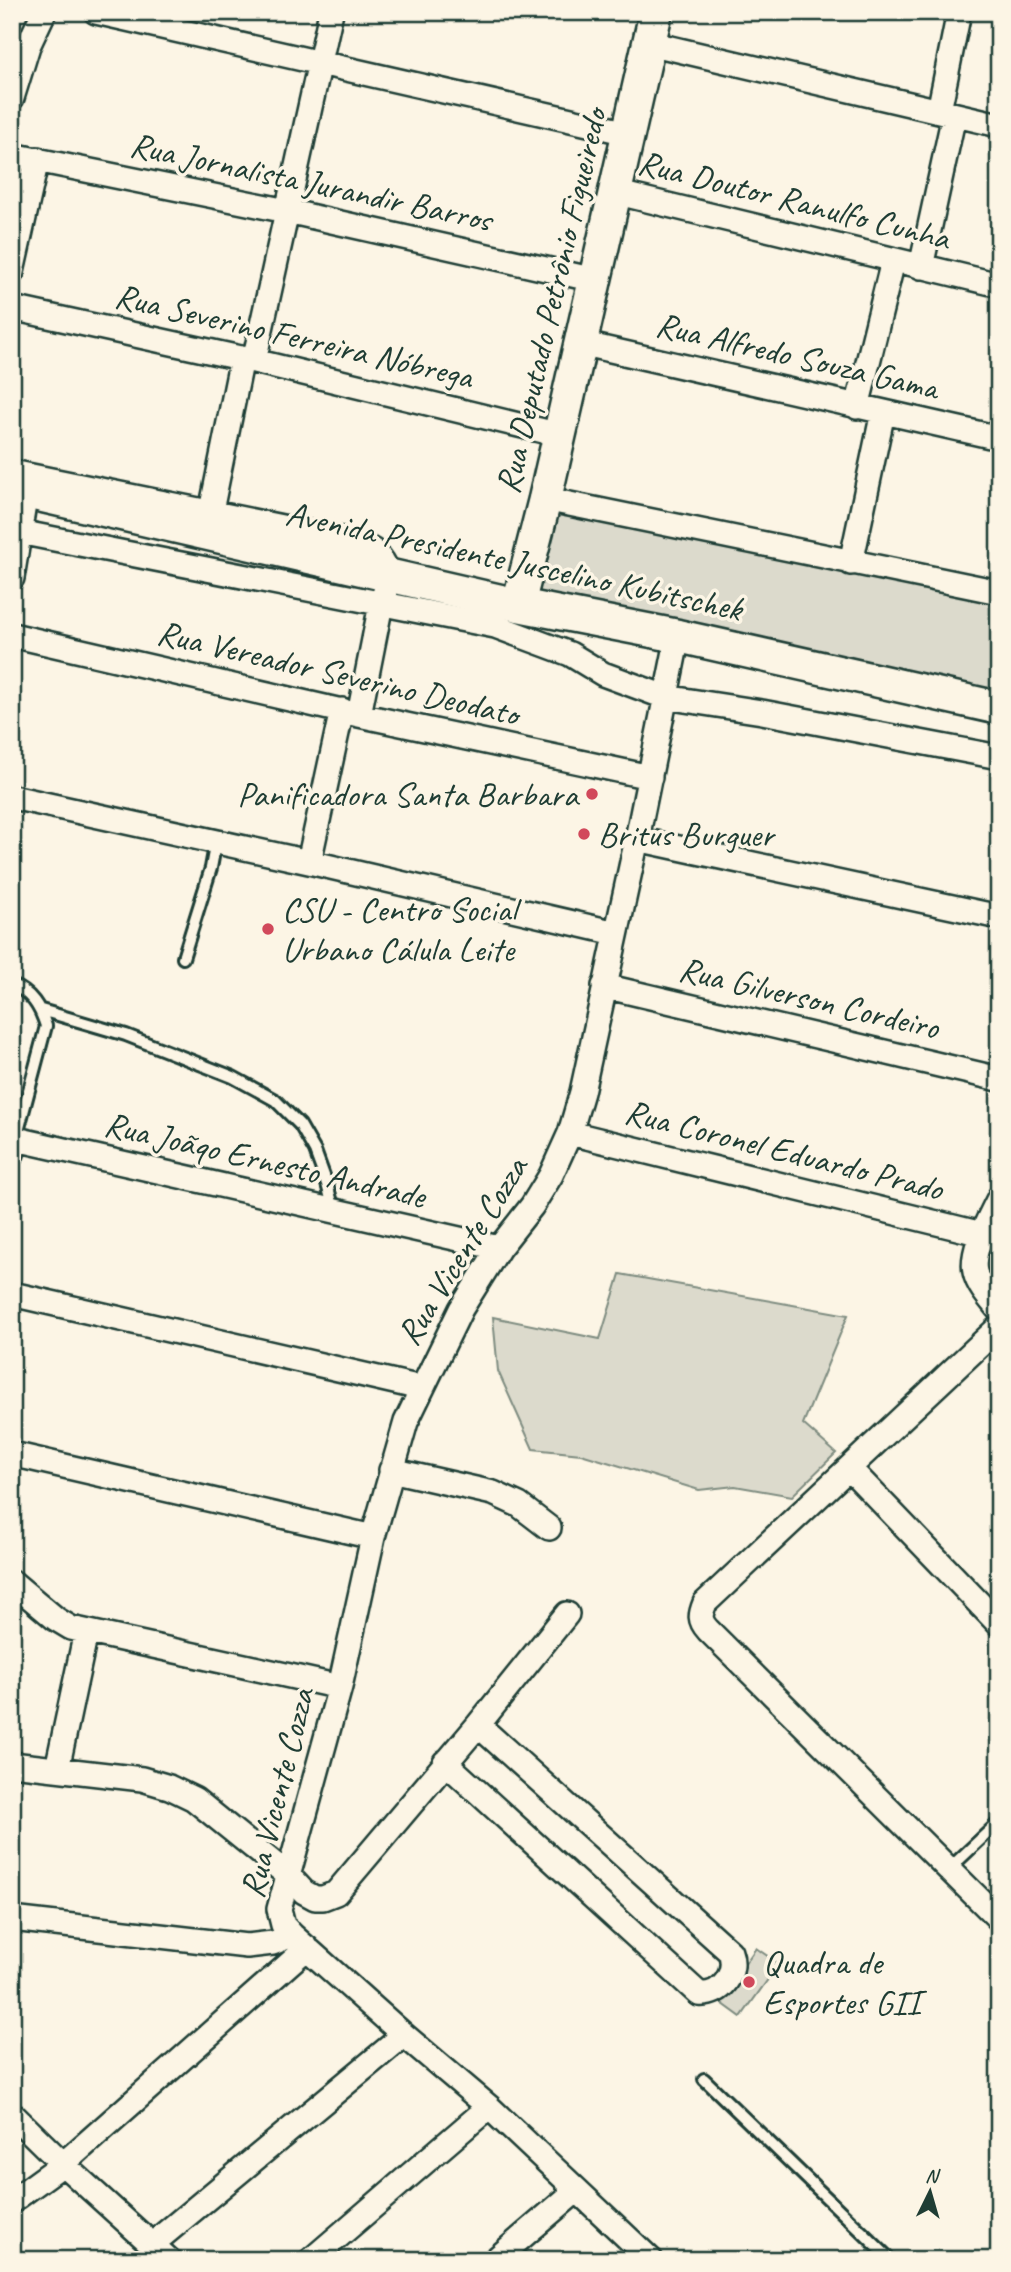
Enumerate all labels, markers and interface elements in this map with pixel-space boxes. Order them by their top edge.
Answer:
street label: Rua Deputado Petrônio Figueiredo [485,101,618,498]
street label: Rua Jornalista Jurandir Barros [126,122,499,243]
street label: Rua Doutor Ranulfo Cunha [634,140,957,261]
street label: Rua Severino Ferreira Nóbrega [111,273,479,399]
street label: Rua Alfredo Souza Gama [652,302,945,411]
street label: Avenida Presidente Juscelino Kubitschek [282,491,748,632]
street label: Rua Vereador Severino Deodato [153,610,526,737]
place label: Panificadora Santa Barbara [237,772,581,817]
marker: Panificadora Santa Barbara [584,786,600,802]
place label: Britus Burguer [598,812,776,857]
marker: Britus Burguer [576,826,592,842]
place label: CSU - Centro Social Urbano Cálula Leite [282,887,522,972]
marker: CSU - Centro Social Urbano Cálula Leite [260,921,276,937]
street label: Rua Gilverson Cordeiro [675,946,945,1050]
street label: Rua Coronel Eduardo Prado [620,1089,949,1212]
street label: Rua Joãqo Ernesto Andrade [100,1101,432,1219]
street label: Rua Vicente Cozza [386,1146,539,1354]
street label: Rua Vicente Cozza [229,1681,325,1902]
place label: Quadra de Esportes GII [763,1940,927,2025]
marker: Quadra de Esportes GII [741,1974,757,1990]
north arrow [895,2156,965,2226]
text: N [924,2164,942,2189]

